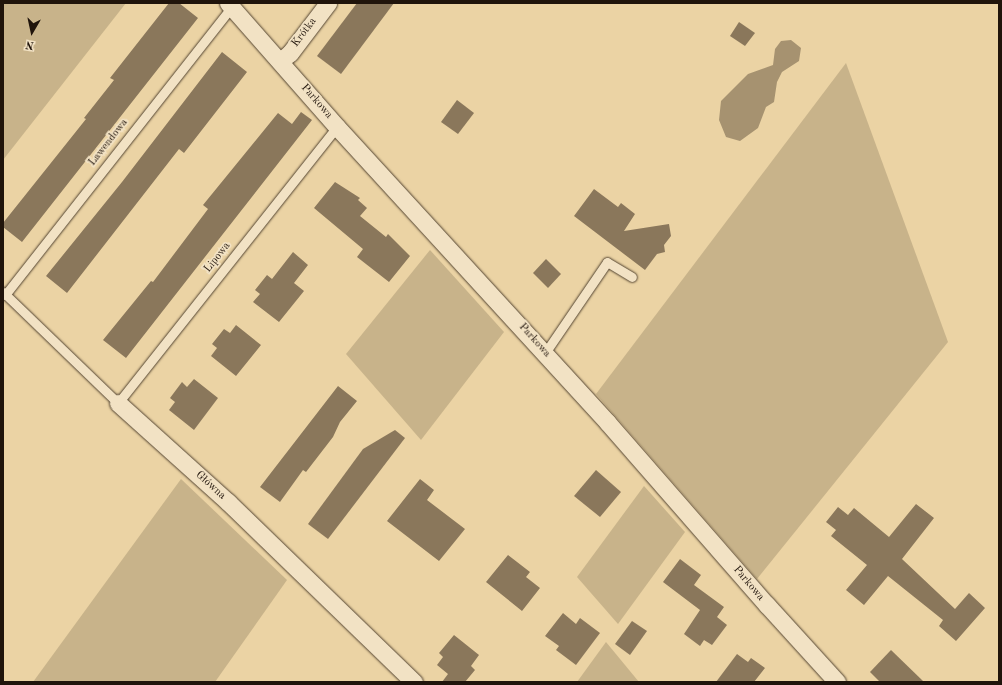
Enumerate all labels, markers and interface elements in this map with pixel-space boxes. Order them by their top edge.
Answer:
north arrow [12,12,52,52]
street label: Krótka [290,16,320,50]
text: N [25,38,35,50]
street label: Parkowa [297,82,335,122]
street label: Lawendowa [87,117,131,169]
street label: Lipowa [202,240,234,276]
street label: Parkowa [515,321,553,361]
street label: Główna [192,469,228,503]
street label: Parkowa [730,564,766,604]

